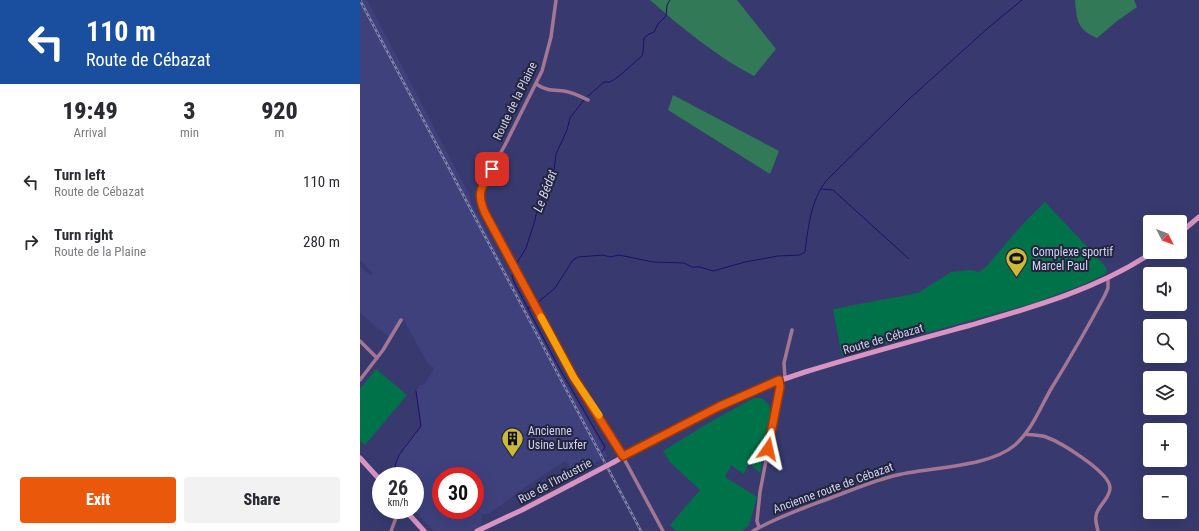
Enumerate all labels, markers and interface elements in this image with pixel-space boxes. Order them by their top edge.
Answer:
text: 110 m [86,15,156,48]
icon: left [20,16,72,68]
text: Route de Cébazat [86,49,211,70]
street label: Route de la Plaine [490,59,540,142]
text: 19:49 [62,97,118,125]
text: 3 [183,97,196,125]
text: 920 [261,97,298,125]
text: Arrival [73,125,107,140]
text: min [180,125,199,140]
text: m [275,125,284,140]
pin [475,152,509,186]
icon: arrive [481,158,503,180]
text: Turn left [54,166,105,184]
water label: Le Bédat [530,168,560,214]
icon: left [20,171,42,193]
text: 110 m [303,173,340,191]
text: Route de Cébazat [54,184,144,199]
north arrow [1143,215,1187,259]
map controls [1143,215,1187,519]
text: Turn right [54,226,113,244]
icon: right [20,231,42,253]
text: 280 m [303,233,340,251]
text: Route de la Plaine [54,244,146,259]
place label: Complexe sportif Marcel Paul [1032,245,1113,273]
sports icon: Complexe sportif Marcel Paul [1004,246,1030,279]
button: sound [1143,267,1187,311]
button: search [1143,319,1187,363]
street label: Route de Cébazat [841,321,925,357]
button: layers [1143,371,1187,415]
button: + [1143,423,1187,467]
place label: Ancienne Usine Luxfer [528,424,587,452]
building icon: Ancienne Usine Luxfer [500,425,526,458]
position arrow [747,428,789,470]
street label: Rue de l'Industrie [516,456,595,506]
street label: Ancienne route de Cébazat [771,460,895,516]
speed limit sign: 30 [432,467,484,519]
button: − [1143,475,1187,519]
text: 26 [388,476,408,500]
button: Exit [20,477,176,523]
button: Share [184,477,340,523]
text: km/h [388,497,408,508]

